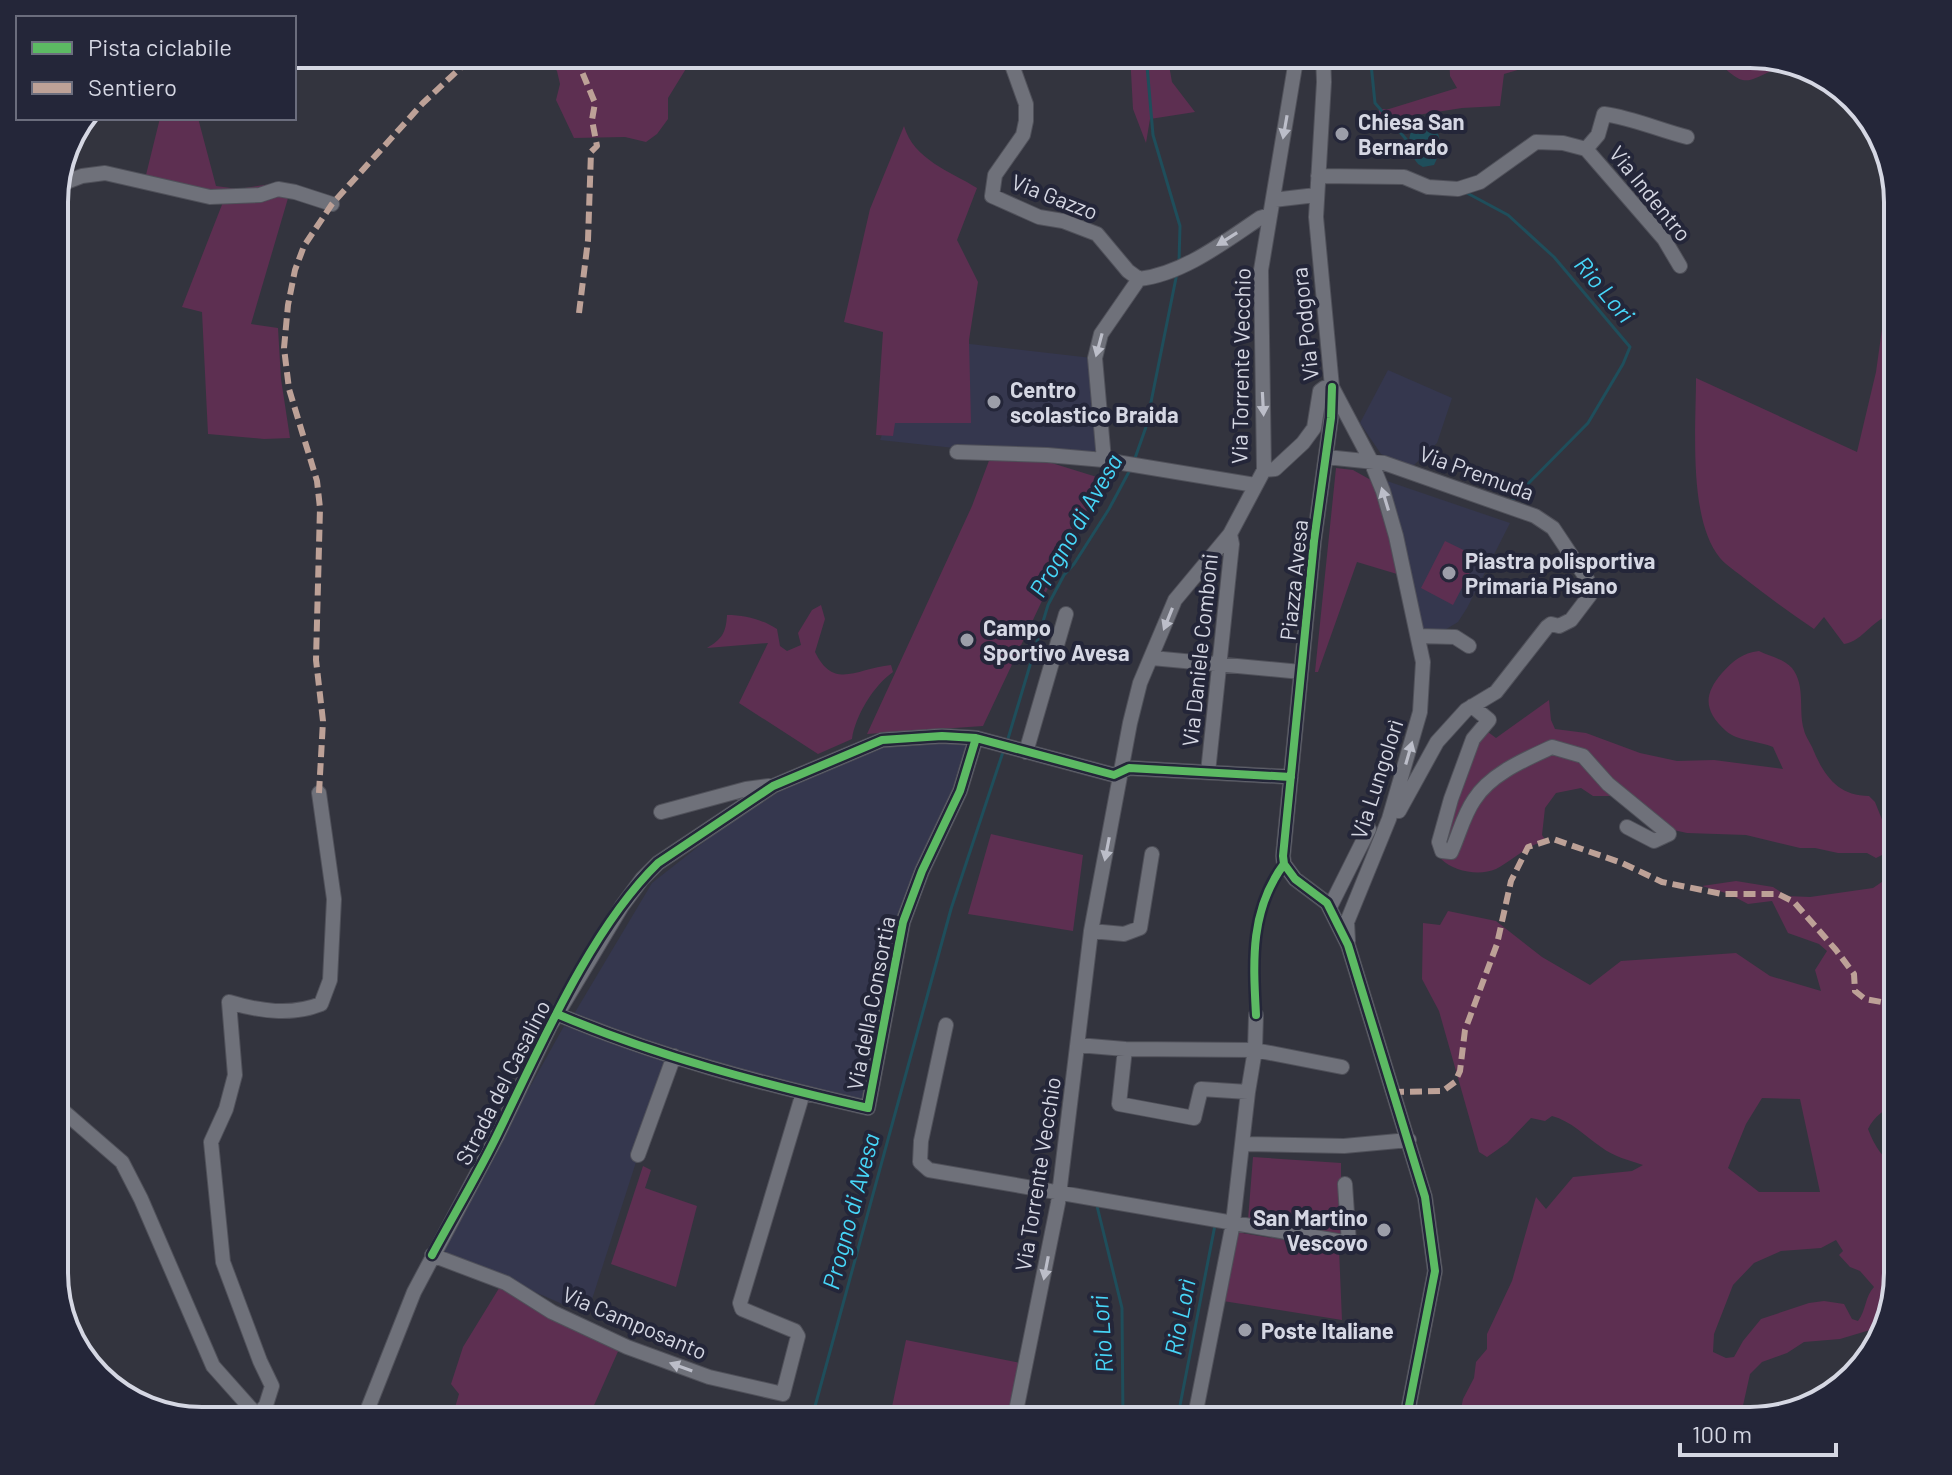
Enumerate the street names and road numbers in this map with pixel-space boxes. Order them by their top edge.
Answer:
street label: Via Indentro [1605,140,1697,246]
street label: Via Gazzo [1008,168,1102,224]
street label: Via Podgora [1285,266,1323,382]
street label: Via Torrente Vecchio [1225,268,1255,464]
street label: Via Premuda [1416,439,1538,505]
street label: Piazza Avesa [1274,518,1312,642]
street label: Via Daniele Comboni [1176,552,1222,748]
street label: Via Lungolorì [1345,716,1407,842]
street label: Via della Consortia [840,914,900,1092]
street label: Strada del Casalino [449,995,555,1169]
street label: Via Torrente Vecchio [1009,1075,1065,1273]
street label: Via Camposanto [559,1280,711,1364]

